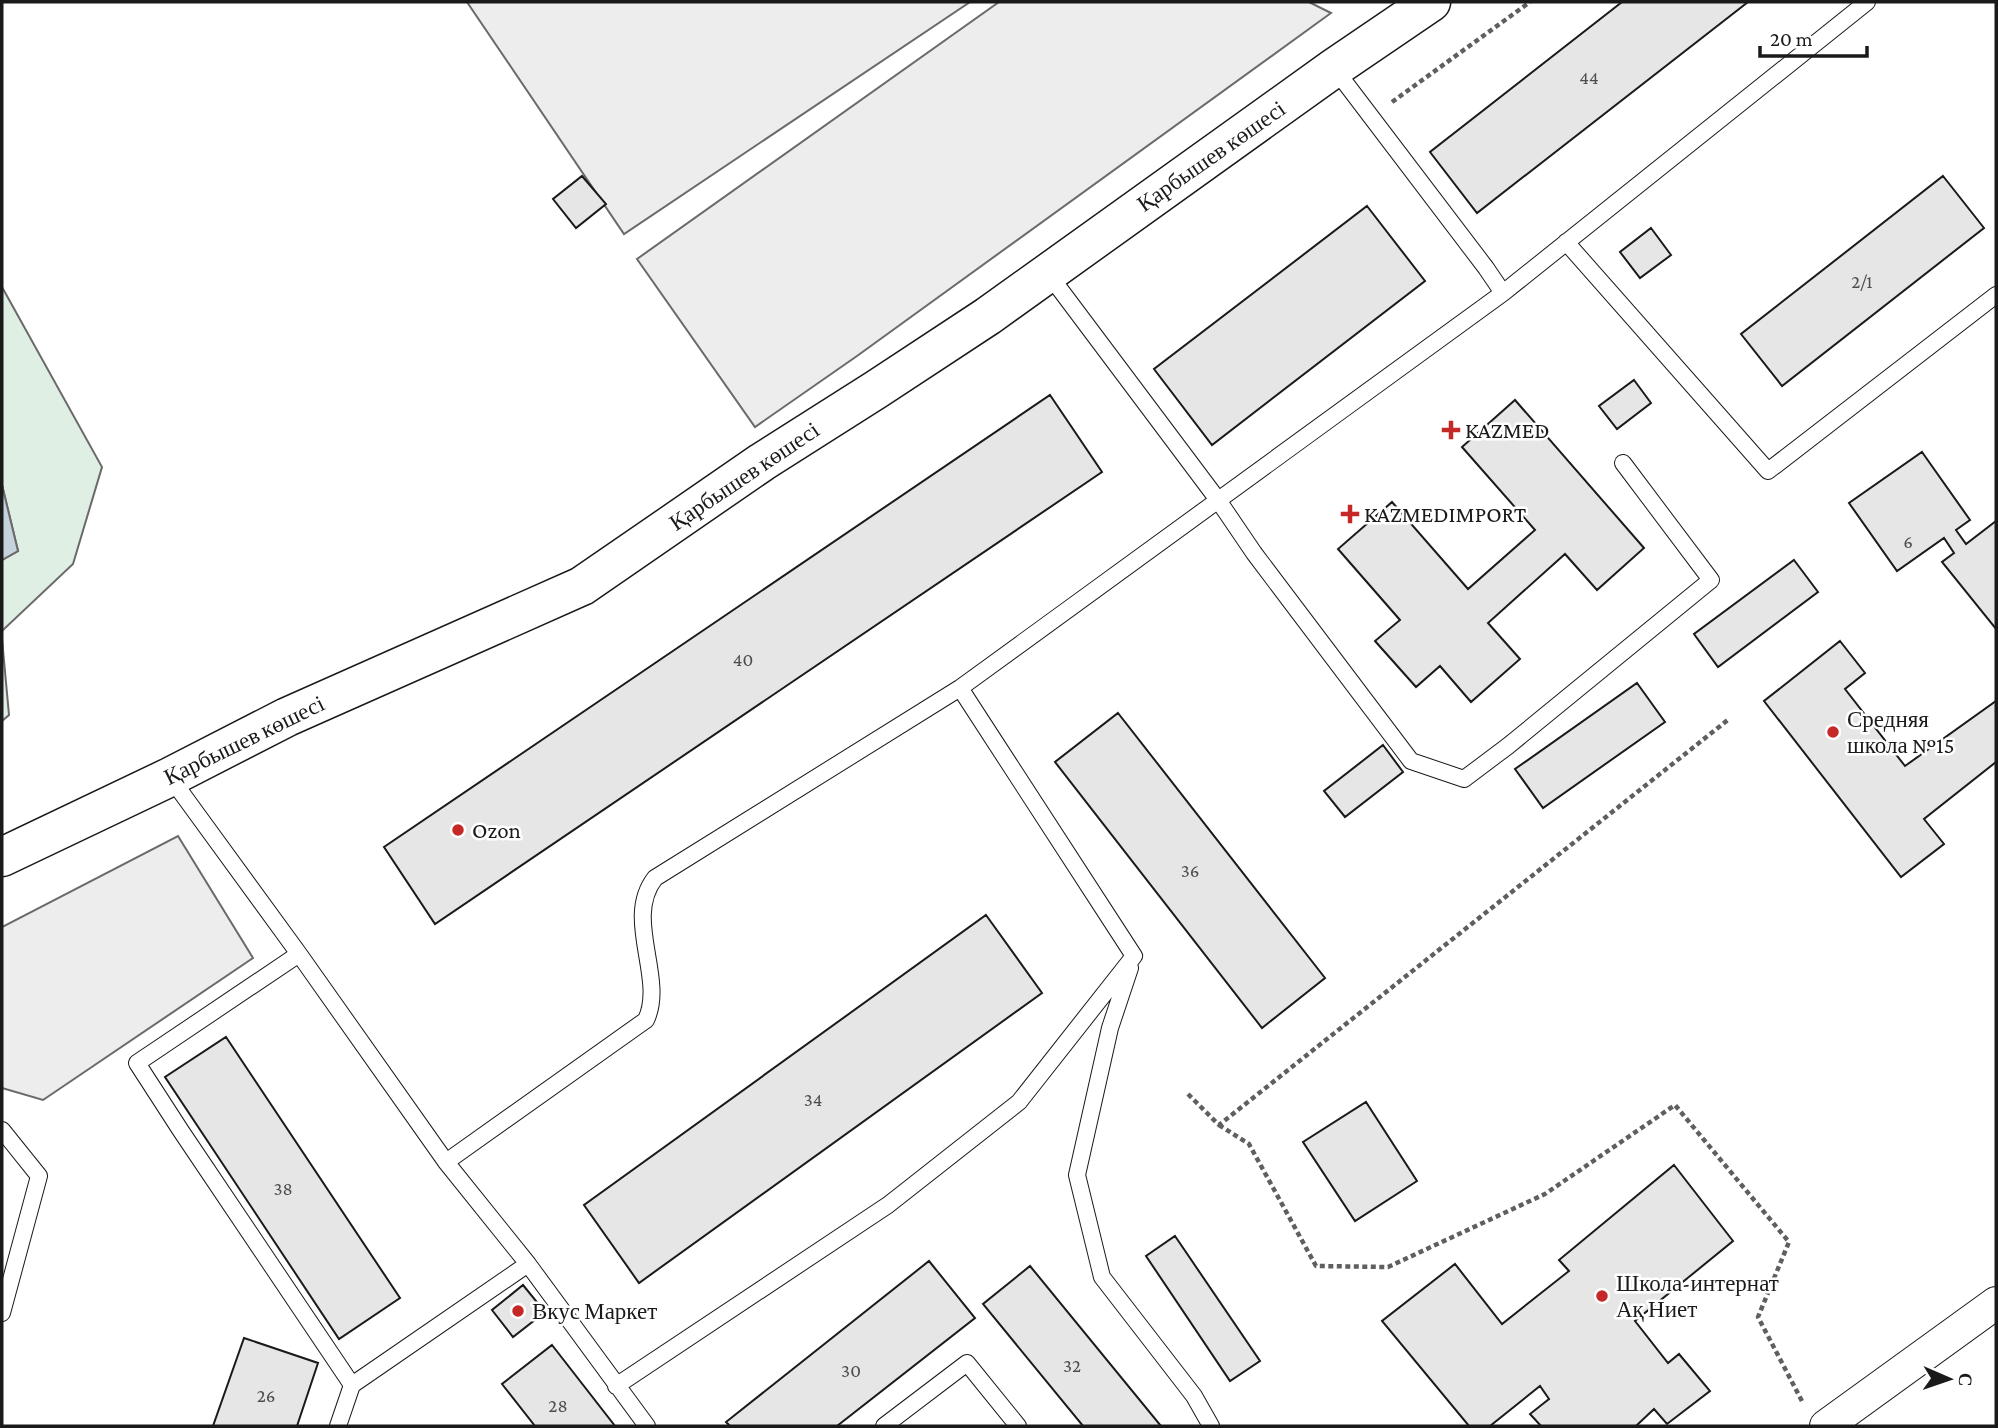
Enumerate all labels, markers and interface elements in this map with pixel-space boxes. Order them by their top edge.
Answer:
scale bar [1760,14,1867,58]
text: 20 m [1770,27,1813,51]
house number: 44 [1579,67,1599,88]
street label: Қарбышев көшесі [1132,95,1290,217]
house number: 2/1 [1851,271,1873,292]
street label: Қарбышев көшесі [664,416,824,536]
place label: KAZMED [1465,417,1550,443]
marker: KAZMED [1443,422,1459,438]
place label: KAZMEDIMPORT [1364,501,1527,527]
marker: KAZMEDIMPORT [1342,506,1358,522]
house number: 6 [1903,531,1913,552]
house number: 40 [733,649,753,670]
street label: Қарбышев көшесі [160,690,328,790]
place label: Средняя школа №15 [1847,706,1955,758]
marker: Средняя школа №15 [1825,724,1841,740]
place label: Ozon [472,817,521,843]
marker: Ozon [450,822,466,838]
house number: 36 [1181,860,1199,881]
house number: 34 [804,1089,822,1110]
house number: 38 [273,1178,293,1199]
place label: Школа-интернат Ақ Ниет [1616,1270,1779,1322]
marker: Школа-интернат Ақ Ниет [1594,1288,1610,1304]
place label: Вкус Маркет [532,1298,657,1324]
marker: Вкус Маркет [510,1303,526,1319]
north arrow [1914,1344,1984,1414]
house number: 32 [1063,1355,1081,1376]
house number: 30 [841,1360,861,1381]
text: С [1955,1372,1976,1387]
house number: 26 [257,1385,275,1406]
house number: 28 [548,1395,568,1416]

